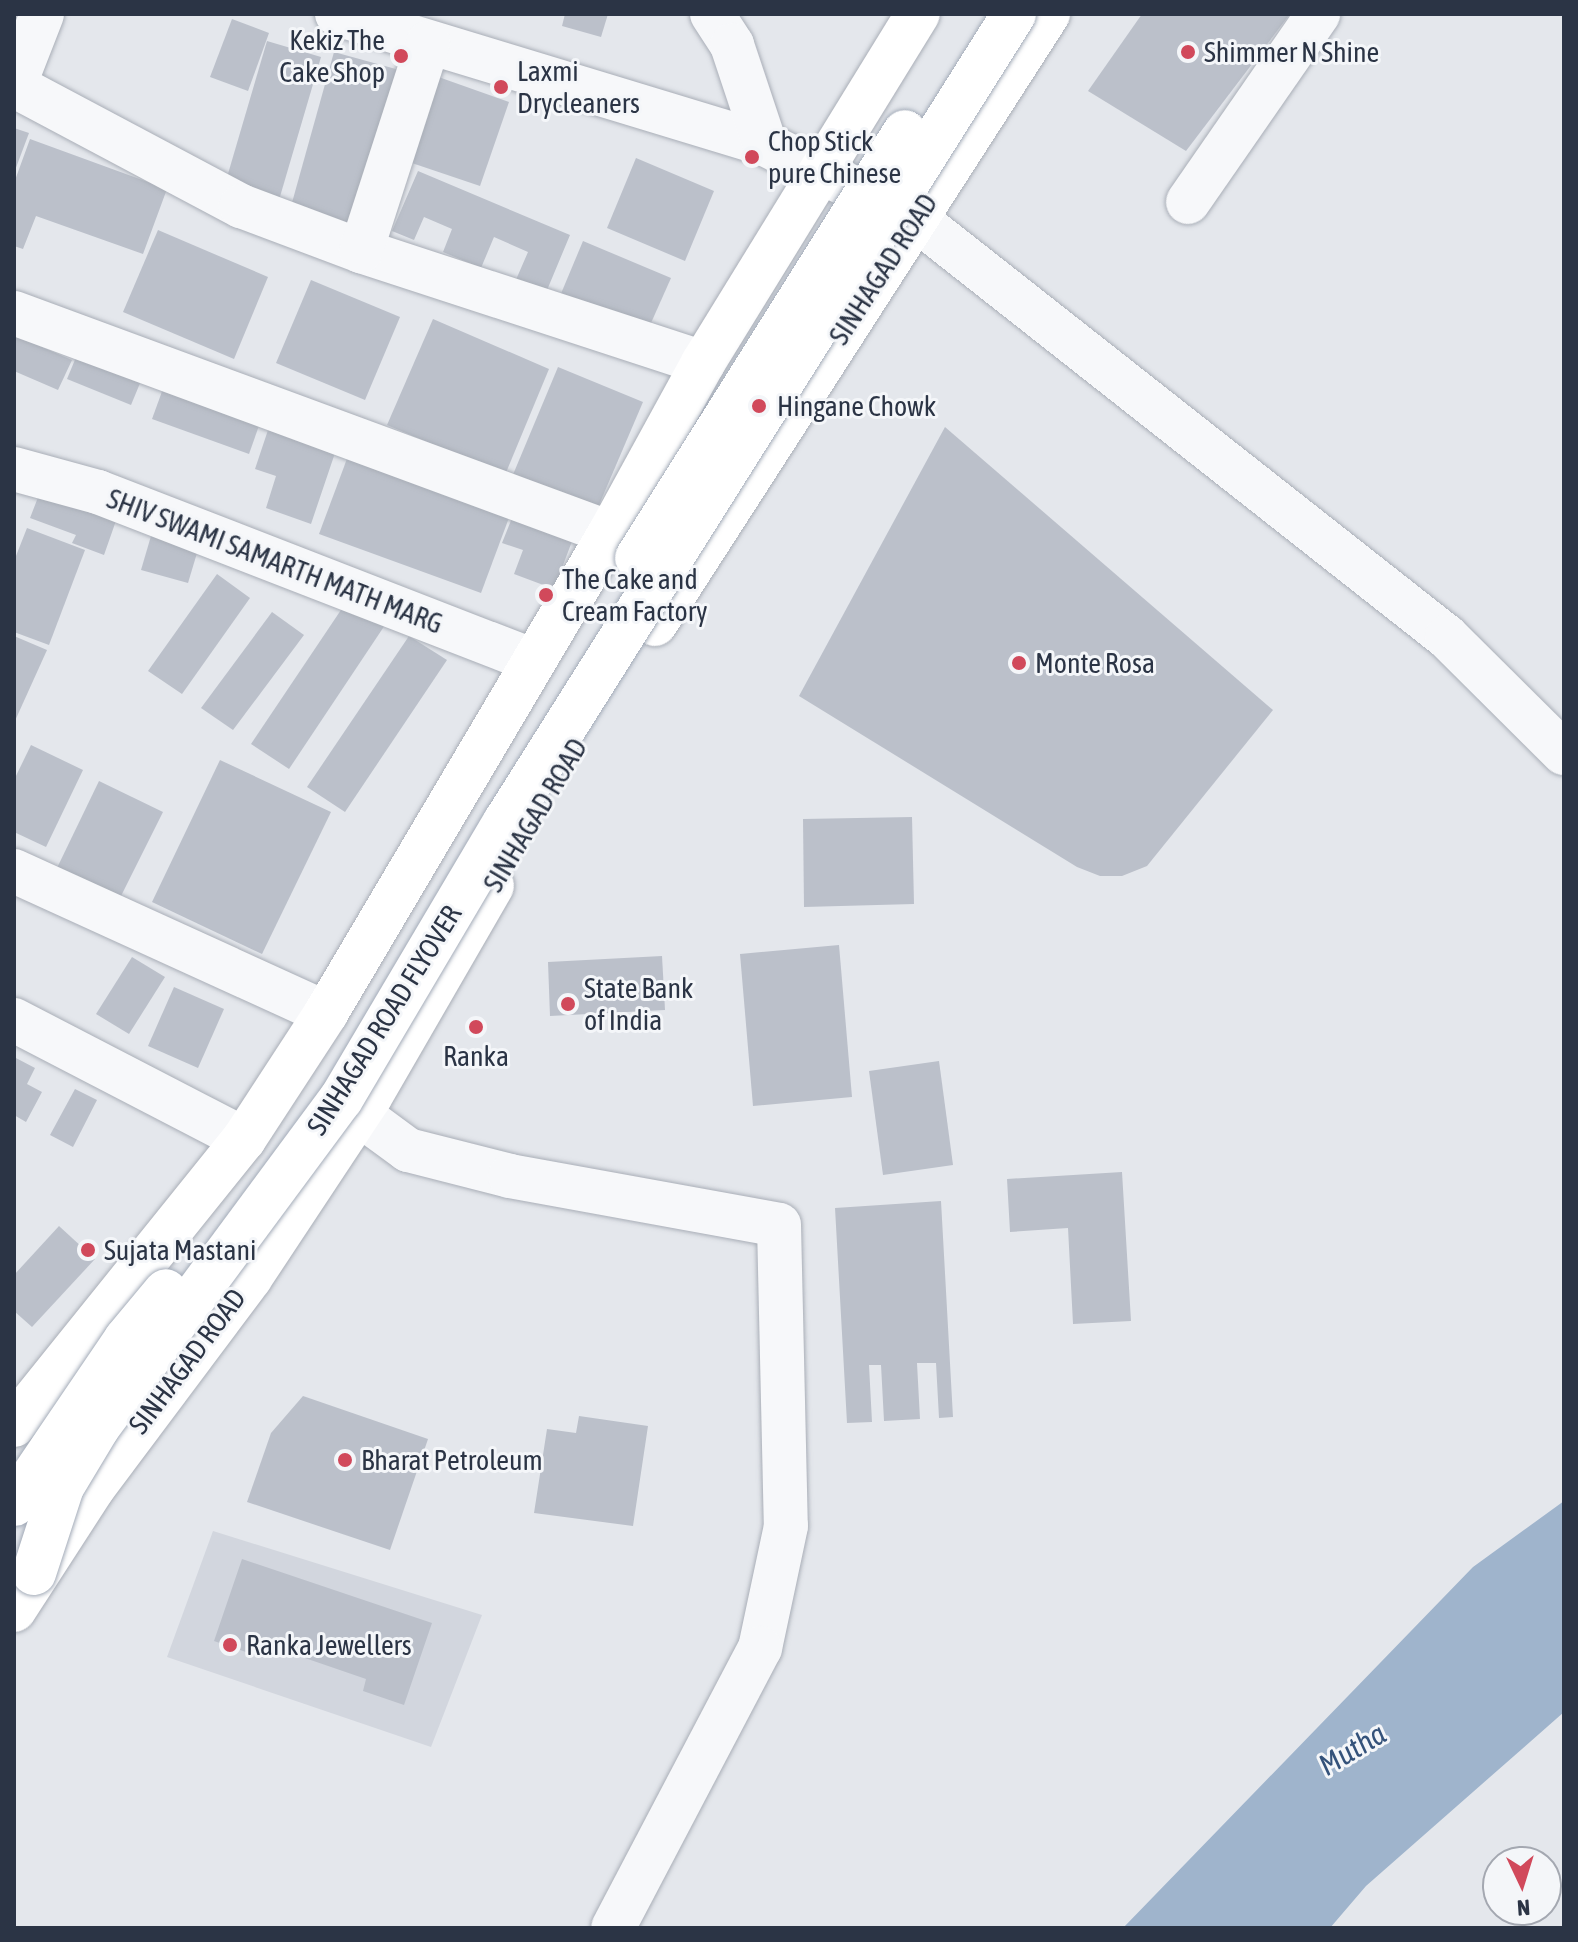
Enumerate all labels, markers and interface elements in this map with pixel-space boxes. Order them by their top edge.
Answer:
place label: Kekiz The Cake Shop [279,23,385,89]
place label: Shimmer N Shine [1204,35,1379,69]
marker: Shimmer N Shine [1179,43,1197,61]
marker: Kekiz The Cake Shop [392,47,410,65]
place label: Laxmi Drycleaners [517,54,640,120]
marker: Laxmi Drycleaners [492,78,510,96]
place label: Chop Stick pure Chinese [768,124,901,190]
marker: Chop Stick pure Chinese [743,148,761,166]
street label: SINHAGAD ROAD [822,187,944,351]
place label: Hingane Chowk [777,389,936,423]
marker: Hingane Chowk [748,395,770,417]
street label: SHIV SWAMI SAMARTH MATH MARG [102,481,448,641]
place label: The Cake and Cream Factory [562,562,707,628]
marker: The Cake and Cream Factory [537,586,555,604]
place label: Monte Rosa [1035,646,1155,680]
marker: Monte Rosa [1010,654,1028,672]
street label: SINHAGAD ROAD [476,732,594,898]
street label: SINHAGAD ROAD FLYOVER [300,899,468,1141]
place label: State Bank of India [584,971,693,1037]
marker: State Bank of India [559,995,577,1013]
marker: Ranka [467,1018,485,1036]
place label: Ranka [443,1039,509,1073]
place label: Sujata Mastani [104,1233,256,1267]
marker: Sujata Mastani [79,1241,97,1259]
street label: SINHAGAD ROAD [122,1282,252,1440]
place label: Bharat Petroleum [361,1443,543,1477]
marker: Bharat Petroleum [336,1451,354,1469]
place label: Ranka Jewellers [246,1628,412,1662]
marker: Ranka Jewellers [221,1636,239,1654]
water label: Mutha [1312,1715,1392,1783]
north arrow [1482,1846,1562,1926]
text: N [1516,1895,1531,1921]

